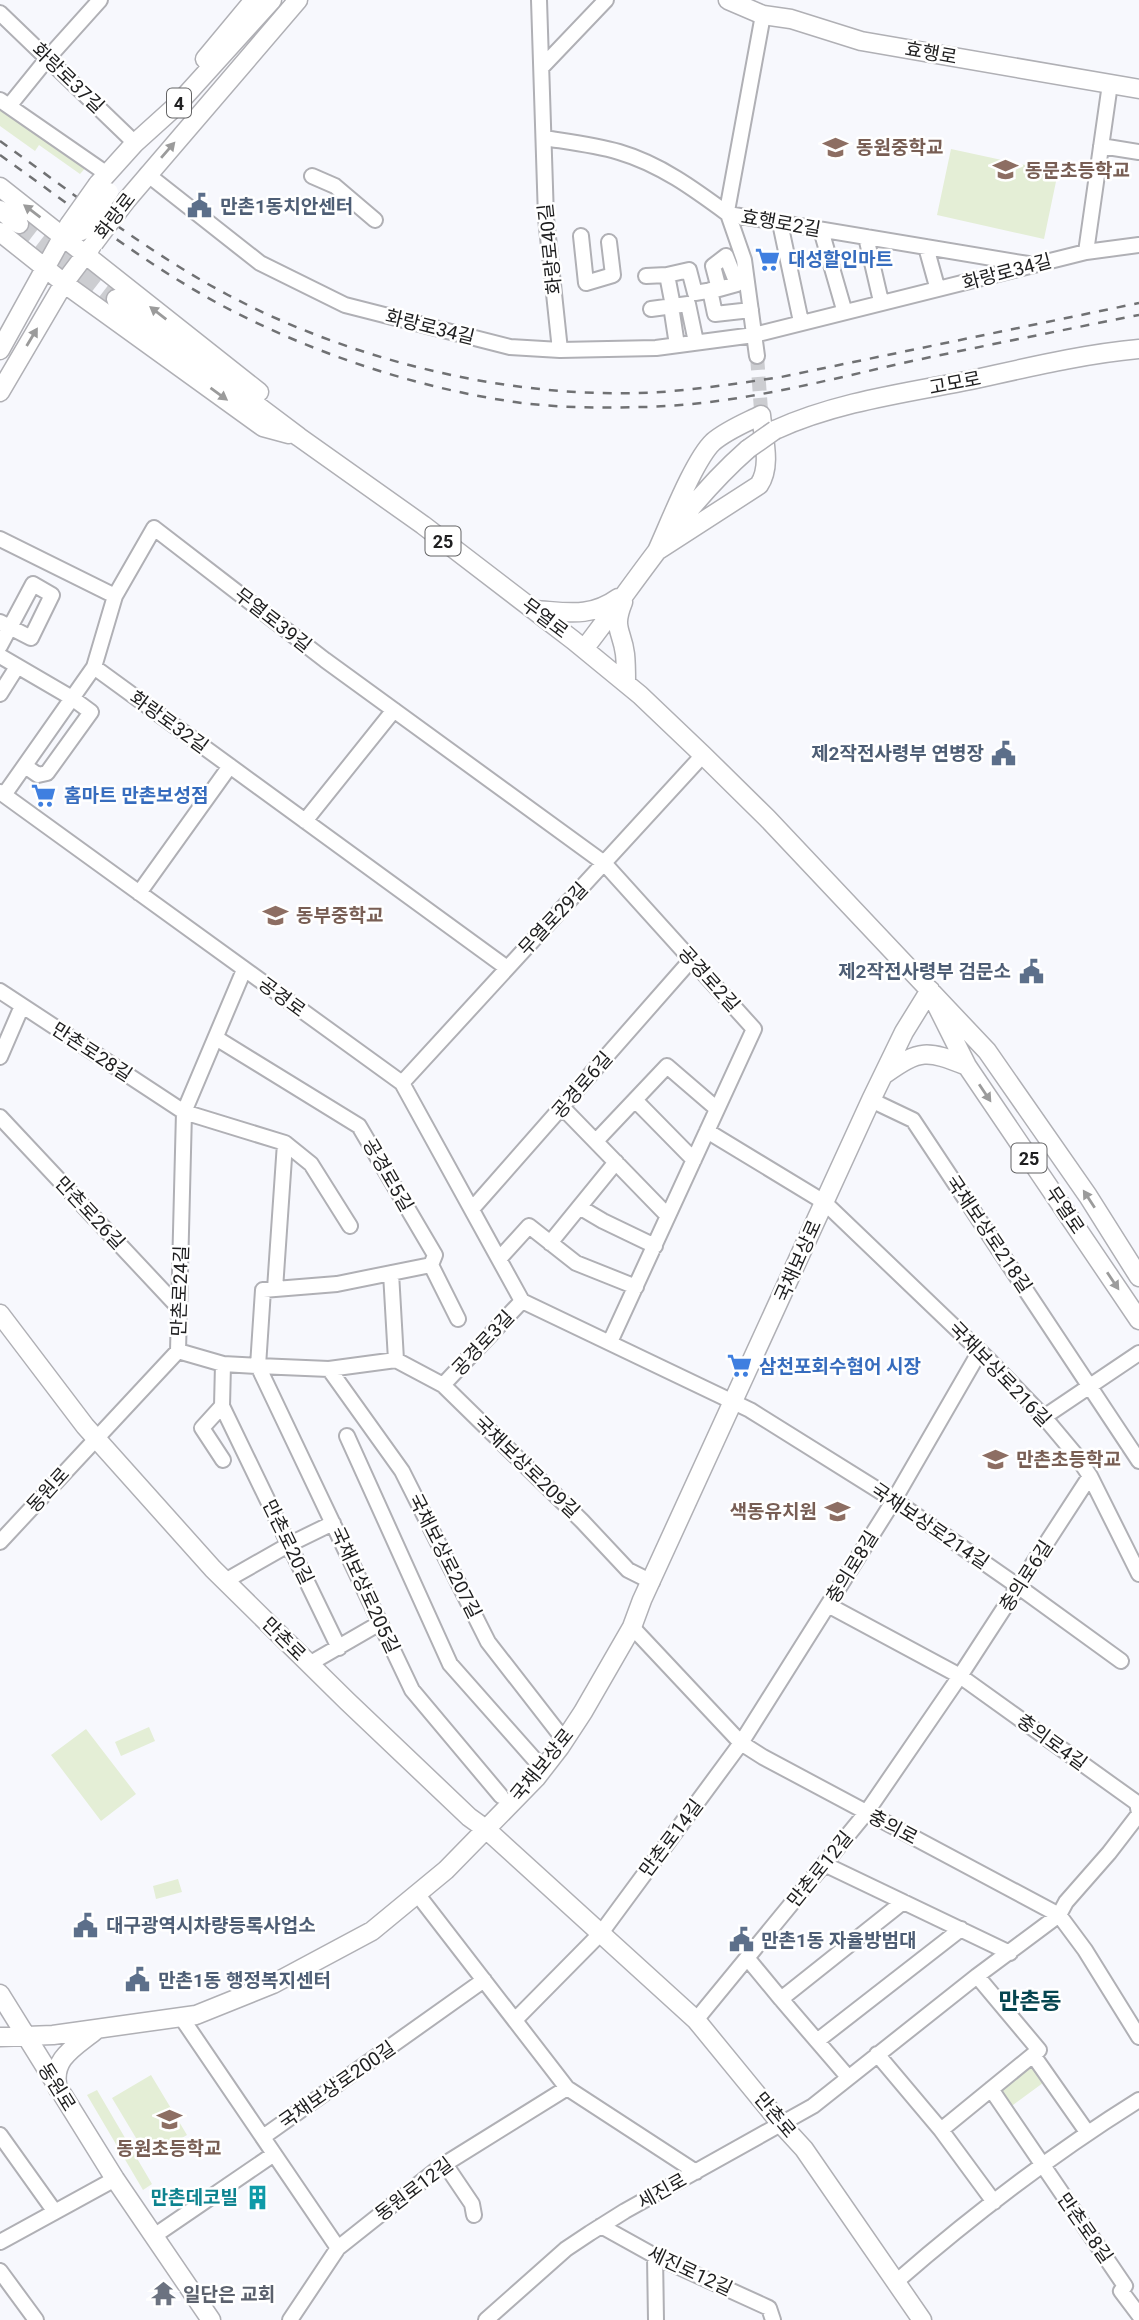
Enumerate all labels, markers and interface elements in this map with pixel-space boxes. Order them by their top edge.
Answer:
street label: 효행로 [903,37,959,69]
street label: 화랑로37길 [27,38,109,118]
road number: 4 [167,88,191,118]
school or university icon: 동원중학교 [822,133,850,161]
place label: 동원중학교 [856,136,943,159]
one-way arrow [160,142,176,159]
school or university icon: 동문초등학교 [991,156,1019,184]
place label: 동문초등학교 [1025,159,1130,182]
street label: 화랑로 [90,188,140,244]
public building icon: 만촌1동치안센터 [186,192,214,220]
place label: 만촌1동치안센터 [220,195,353,218]
street label: 화랑로40길 [534,202,566,296]
one-way arrow [23,204,41,218]
street label: 효행로2길 [739,205,823,241]
supermarket icon: 대성할인마트 [754,245,782,273]
place label: 대성할인마트 [788,248,893,271]
street label: 화랑로34길 [960,249,1054,295]
one-way arrow [150,305,168,320]
street label: 화랑로34길 [383,305,477,349]
one-way arrow [25,328,38,347]
street label: 고모로 [927,367,983,399]
one-way arrow [209,387,227,402]
road number: 25 [426,526,460,556]
street label: 무열로39길 [230,583,316,657]
street label: 무열로 [517,593,573,643]
street label: 화랑로32길 [125,686,213,758]
public building icon: 제2작전사령부 연병장 [990,739,1018,767]
place label: 제2작전사령부 연병장 [811,742,984,765]
supermarket icon: 홈마트 만촌보성점 [30,781,58,809]
place label: 홈마트 만촌보성점 [64,784,209,807]
street label: 무열로29길 [513,878,593,960]
school or university icon: 동부중학교 [262,901,290,929]
place label: 동부중학교 [296,904,383,927]
street label: 공경로2길 [673,941,745,1017]
public building icon: 제2작전사령부 검문소 [1017,957,1045,985]
place label: 제2작전사령부 검문소 [838,960,1011,983]
street label: 공경로 [254,972,310,1022]
street label: 만촌로28길 [47,1017,137,1087]
street label: 공경로6길 [547,1047,617,1123]
one-way arrow [978,1084,992,1102]
street label: 공경로5길 [358,1134,418,1216]
road number: 25 [1012,1143,1046,1172]
street label: 국채보상로218길 [941,1171,1037,1297]
street label: 만촌로26길 [50,1172,130,1254]
street label: 무열로 [1041,1182,1089,1238]
one-way arrow [1083,1189,1096,1209]
street label: 국채보상로 [770,1216,826,1306]
street label: 만촌로24길 [167,1245,193,1337]
one-way arrow [1106,1272,1120,1290]
street label: 공경로3길 [447,1306,519,1380]
street label: 국채보상로216길 [944,1317,1056,1431]
supermarket icon: 삼천포회수협어 시장 [725,1352,753,1380]
place label: 삼천포회수협어 시장 [759,1355,921,1378]
street label: 국채보상로209길 [470,1411,584,1523]
school or university icon: 만촌초등학교 [982,1445,1010,1473]
place label: 만촌초등학교 [1016,1448,1121,1471]
street label: 동원로 [22,1463,74,1517]
street label: 국채보상로214길 [867,1478,993,1574]
street label: 국채보상로207길 [404,1490,486,1622]
street label: 만촌로20길 [258,1496,318,1588]
school or university icon: 색동유치원 [823,1497,851,1525]
place label: 색동유치원 [730,1500,817,1523]
street label: 국채보상로205길 [326,1523,404,1657]
street label: 충의로8길 [821,1527,883,1607]
street label: 충의로6길 [994,1536,1058,1616]
street label: 만촌로 [257,1612,311,1666]
street label: 충의로4길 [1013,1709,1091,1775]
street label: 국채보상로 [506,1724,578,1806]
street label: 만촌로14길 [634,1795,708,1881]
street label: 충의로 [864,1805,922,1849]
street label: 만촌로12길 [782,1826,858,1912]
public building icon: 대구광역시차량등록사업소 [72,1911,100,1939]
place label: 대구광역시차량등록사업소 [106,1914,316,1937]
public building icon: 만촌1동 자율방범대 [727,1926,755,1954]
place label: 만촌1동 자율방범대 [761,1929,916,1952]
public building icon: 만촌1동 행정복지센터 [124,1966,152,1994]
place label: 만촌1동 행정복지센터 [158,1969,331,1992]
district label: 만촌동 [998,1988,1062,2015]
street label: 국채보상로200길 [274,2036,400,2134]
street label: 동원로 [33,2059,81,2115]
street label: 만촌로 [749,2088,801,2142]
school or university icon: 동원초등학교 [155,2106,183,2134]
place label: 동원초등학교 [117,2137,221,2160]
street label: 동원로12길 [371,2152,457,2226]
street label: 세진로 [633,2168,691,2214]
building icon: 만촌데코빌 [244,2183,272,2211]
place label: 만촌데코빌 [151,2186,238,2209]
street label: 만촌로8길 [1052,2188,1118,2268]
street label: 세진로12길 [644,2241,736,2301]
temple icon: 일단은 교회 [149,2280,177,2308]
place label: 일단은 교회 [183,2283,275,2306]

